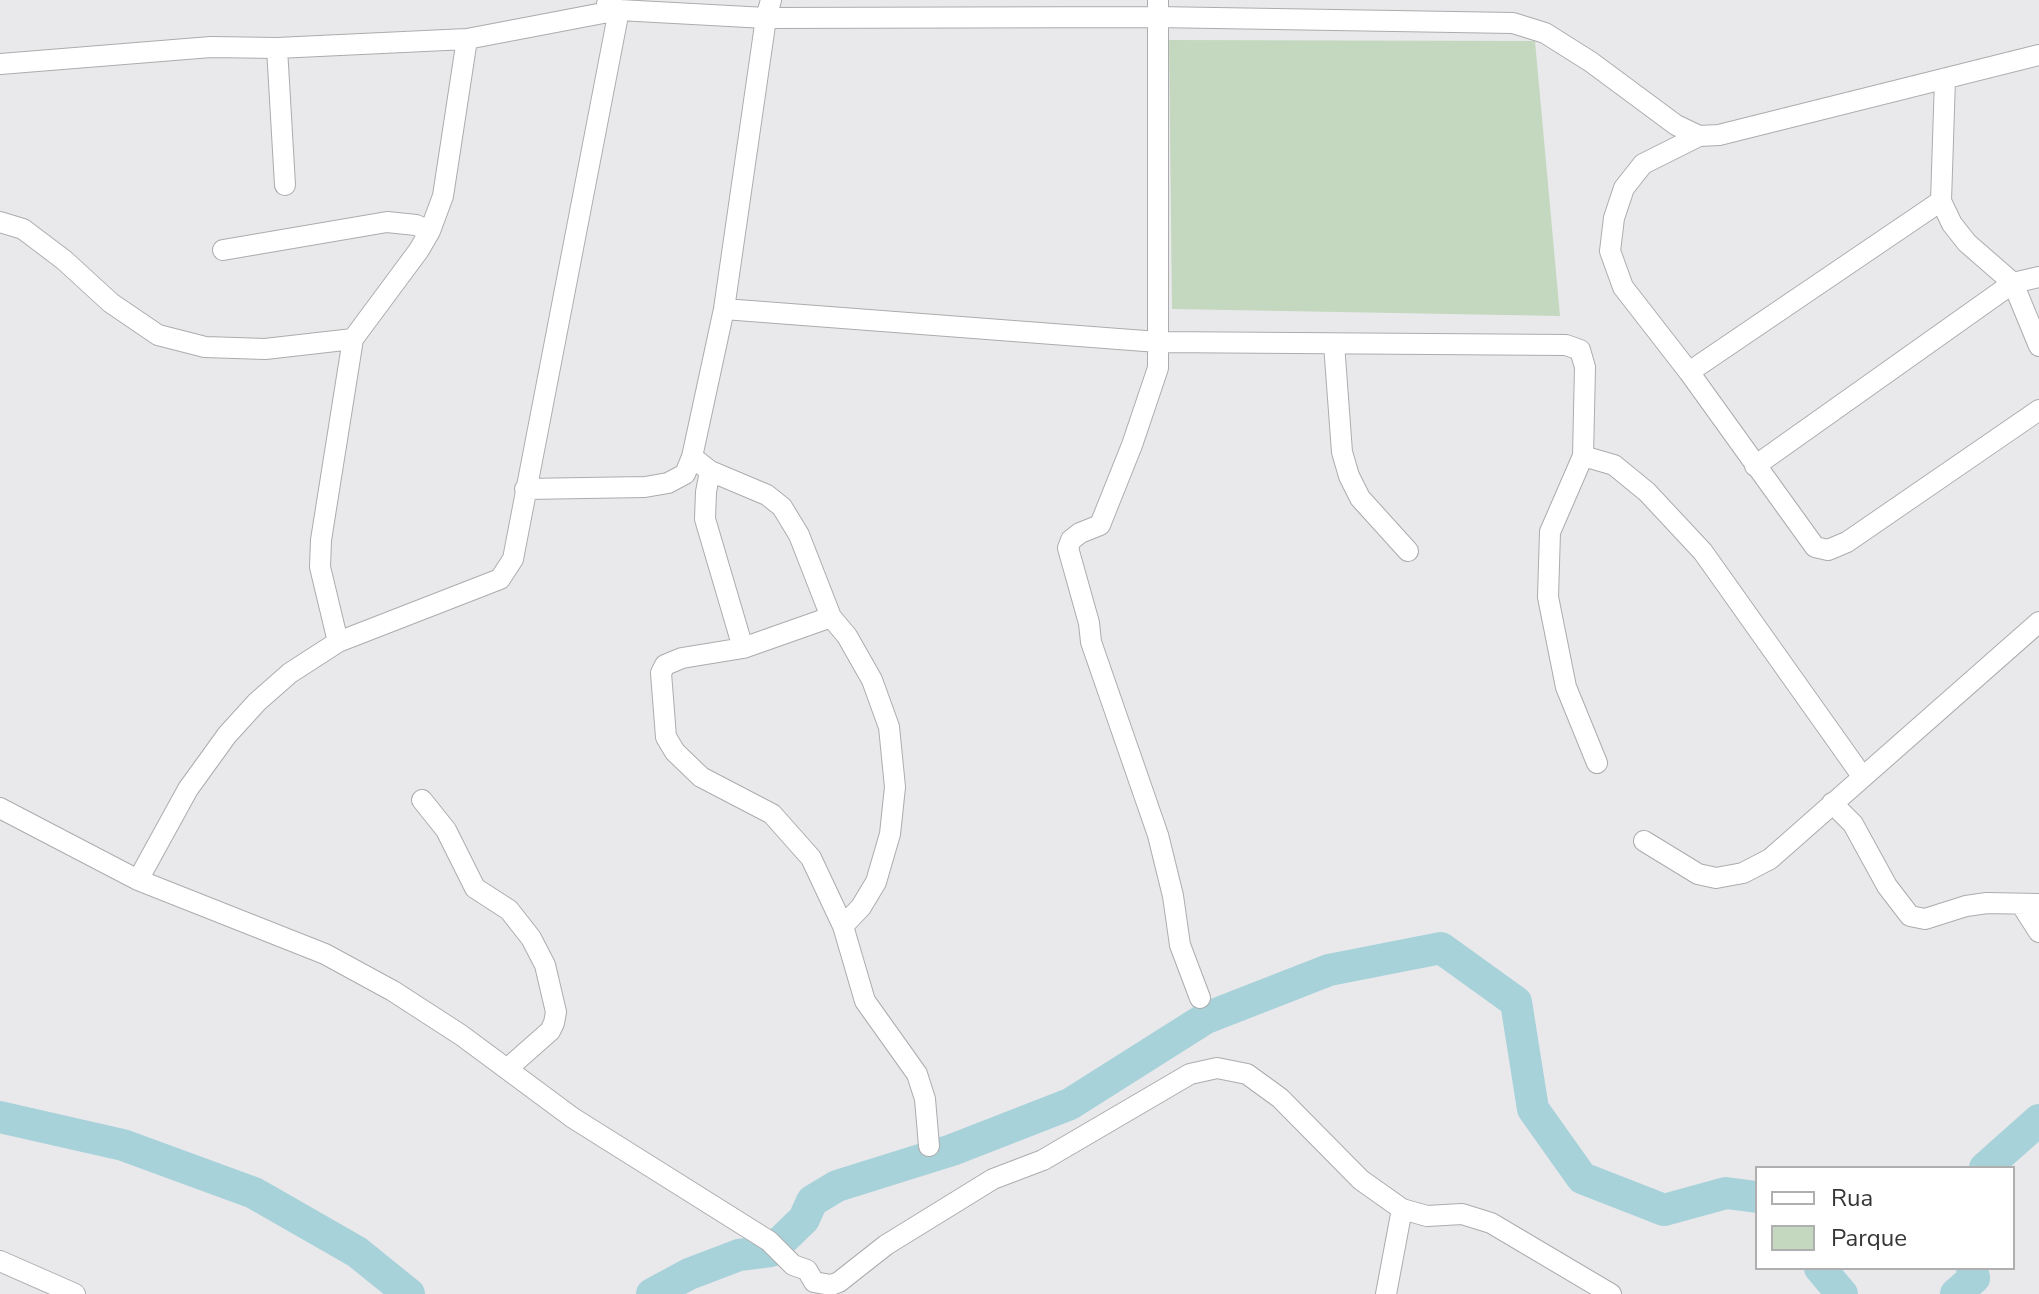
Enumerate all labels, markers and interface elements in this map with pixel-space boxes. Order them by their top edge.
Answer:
legend [1755,1166,2015,1270]
text: Rua [1831,1182,1873,1214]
text: Parque [1831,1222,1907,1254]

